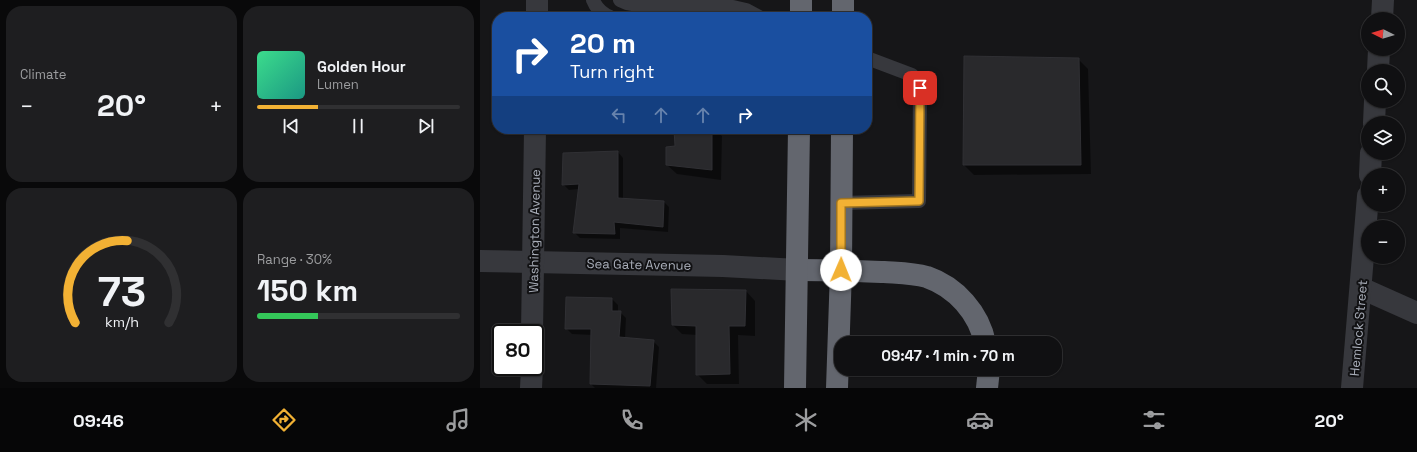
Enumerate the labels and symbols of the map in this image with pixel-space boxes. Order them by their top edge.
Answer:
north arrow [1361,12,1405,56]
pin [903,71,937,105]
street label: Washington Avenue [525,169,544,293]
position arrow [820,249,862,291]
street label: Sea Gate Avenue [587,255,691,274]
street label: Hemlock Street [1346,279,1371,377]
speed limit sign: 80 [492,324,544,376]

